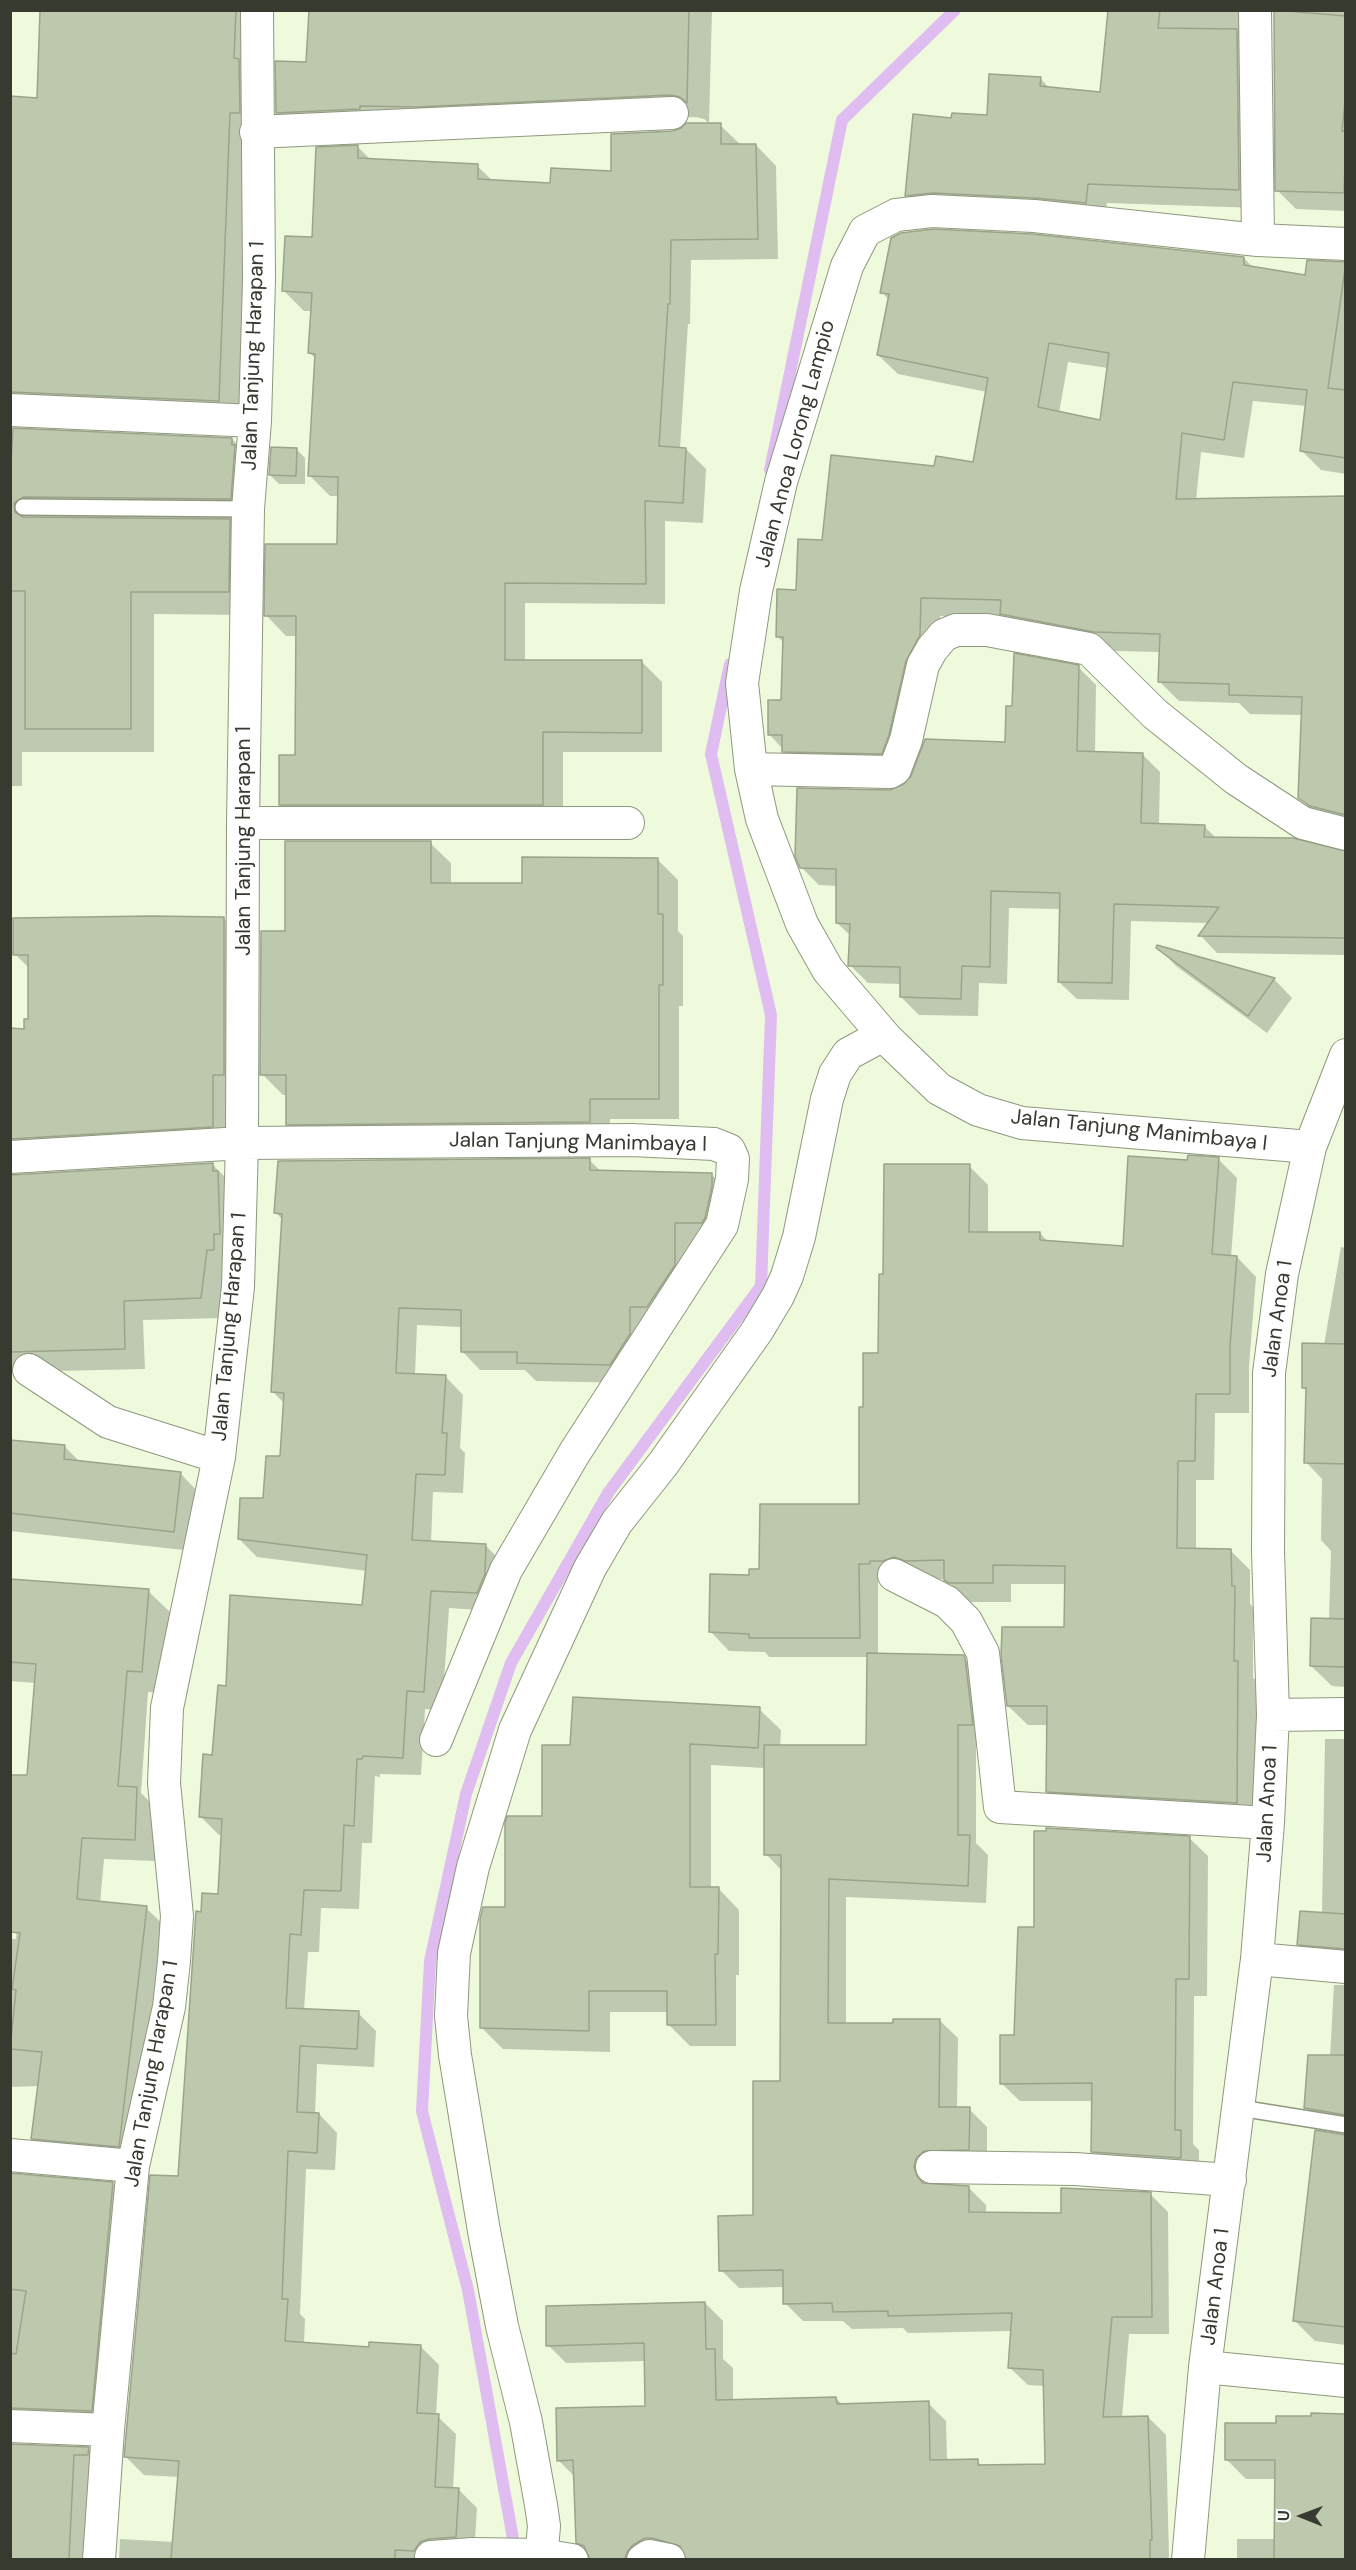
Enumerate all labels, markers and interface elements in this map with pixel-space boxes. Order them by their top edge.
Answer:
street label: Jalan Tanjung Harapan 1 [237,241,271,471]
street label: Jalan Anoa Lorong Lampio [751,317,841,571]
street label: Jalan Tanjung Harapan 1 [231,726,257,956]
street label: Jalan Tanjung Manimbaya I [1009,1105,1269,1157]
street label: Jalan Tanjung Manimbaya I [449,1128,707,1158]
street label: Jalan Tanjung Harapan 1 [207,1212,253,1442]
street label: Jalan Anoa 1 [1257,1259,1299,1379]
street label: Jalan Anoa 1 [1252,1745,1284,1863]
street label: Jalan Tanjung Harapan 1 [120,1959,184,2189]
street label: Jalan Anoa 1 [1196,2227,1236,2347]
north arrow [1272,2486,1332,2546]
text: U [1273,2510,1294,2521]

